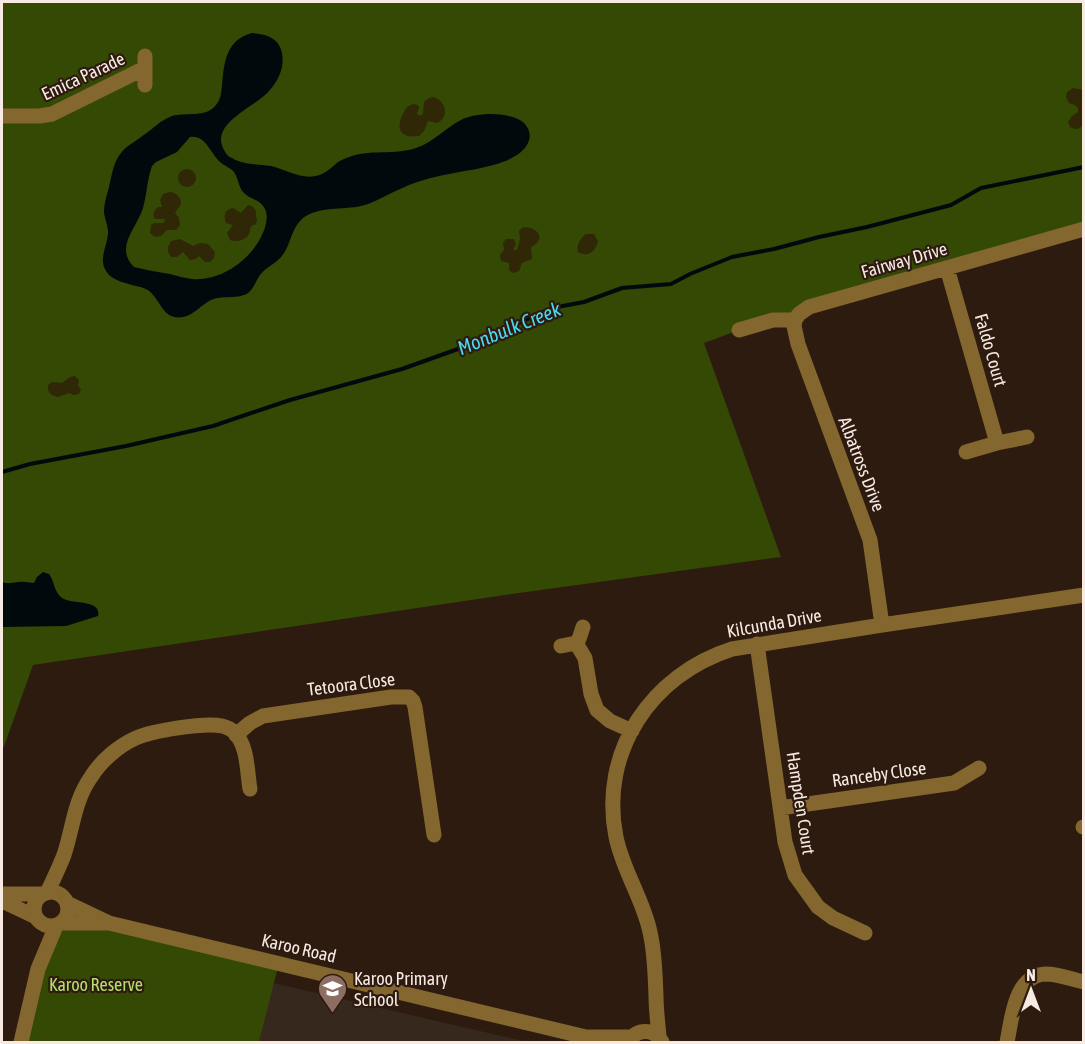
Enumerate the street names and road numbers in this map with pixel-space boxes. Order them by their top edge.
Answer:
street label: Emica Parade [38,48,128,104]
street label: Fairway Drive [859,238,949,282]
street label: Faldo Court [971,311,1011,389]
street label: Albatross Drive [834,414,890,514]
street label: Kilcunda Drive [725,604,823,642]
street label: Tetoora Close [306,668,396,700]
street label: Hampden Court [783,750,819,856]
street label: Ranceby Close [831,757,927,791]
street label: Karoo Road [260,929,338,967]

